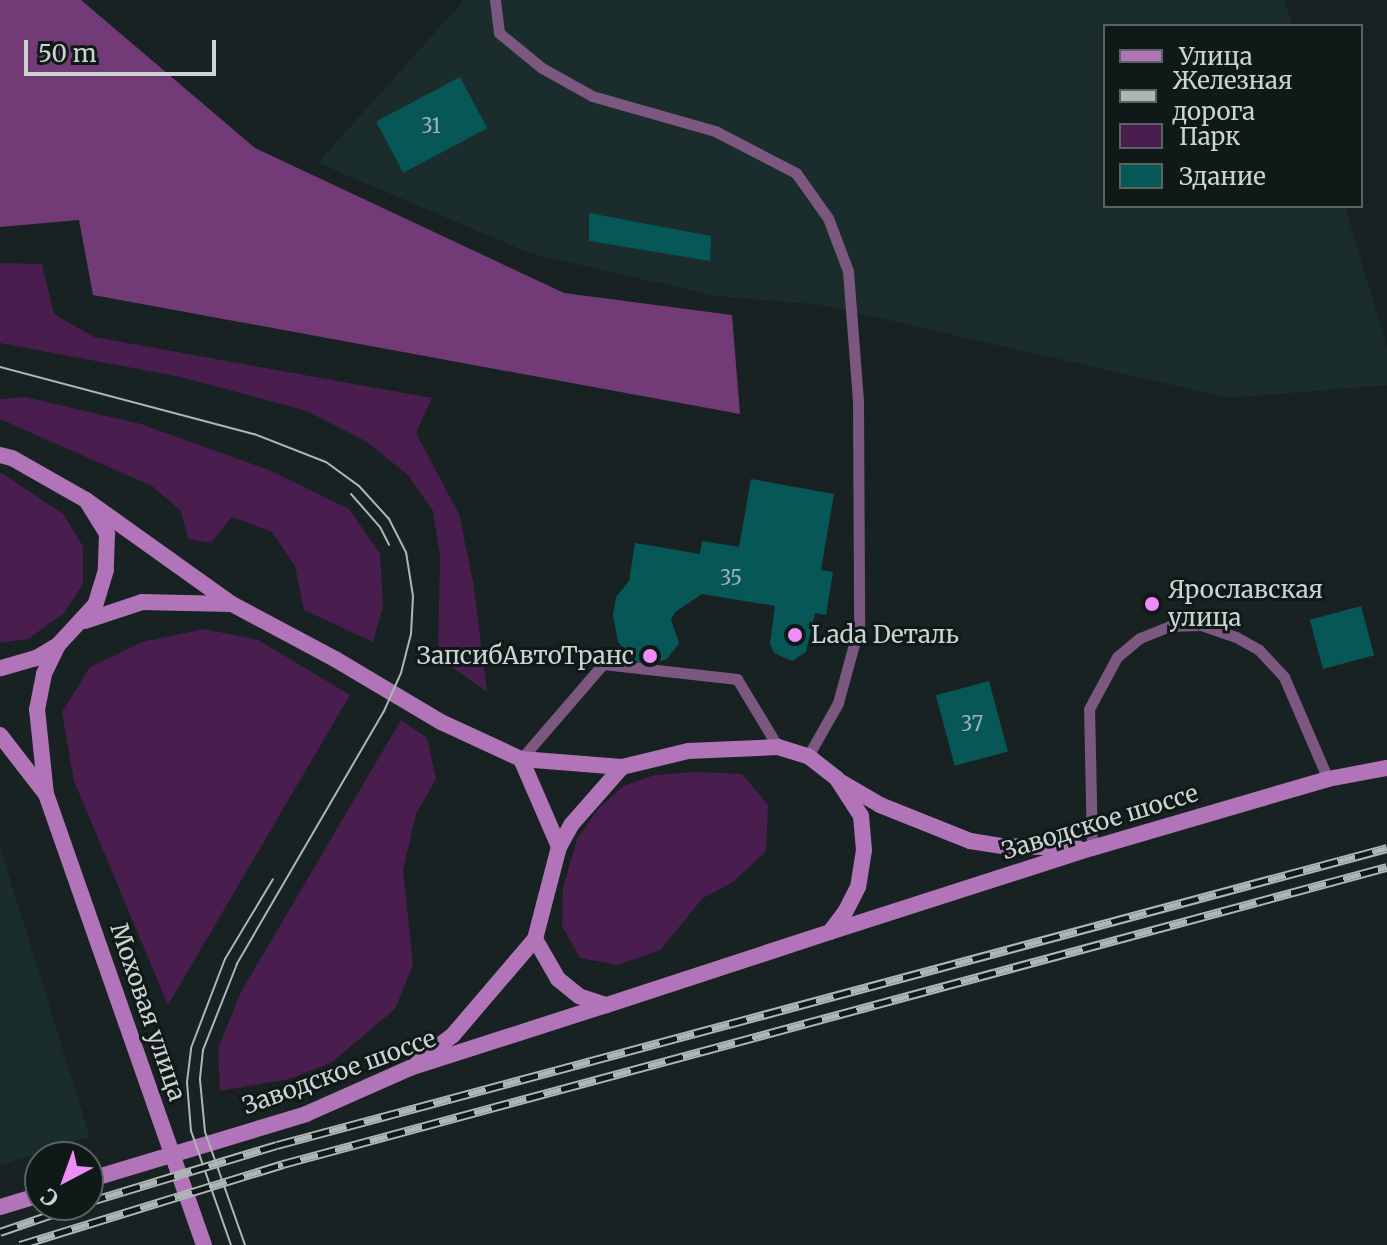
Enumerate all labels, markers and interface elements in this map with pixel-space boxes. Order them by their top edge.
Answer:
scale bar [28,24,220,74]
legend [1103,24,1363,208]
text: 50 m [38,38,97,69]
text: Улица [1179,41,1253,72]
text: Железная дорога [1173,65,1292,127]
house number: 31 [421,113,441,137]
text: Парк [1179,121,1240,152]
text: Здание [1179,161,1266,192]
house number: 35 [720,565,742,589]
place label: Ярославская улица [1168,576,1323,632]
marker: Ярославская улица [1143,595,1161,613]
place label: Lada Dеталь [811,621,959,649]
marker: Lada Dеталь [786,626,804,644]
place label: ЗапсибАвтоТранс [417,642,634,670]
marker: ЗапсибАвтоТранс [641,647,659,665]
house number: 37 [961,711,983,735]
street label: Заводское шоссе [998,778,1202,866]
street label: Моховая улица [104,919,192,1105]
street label: Заводское шоссе [238,1024,440,1120]
north arrow [24,1141,104,1221]
text: С [35,1182,64,1213]

